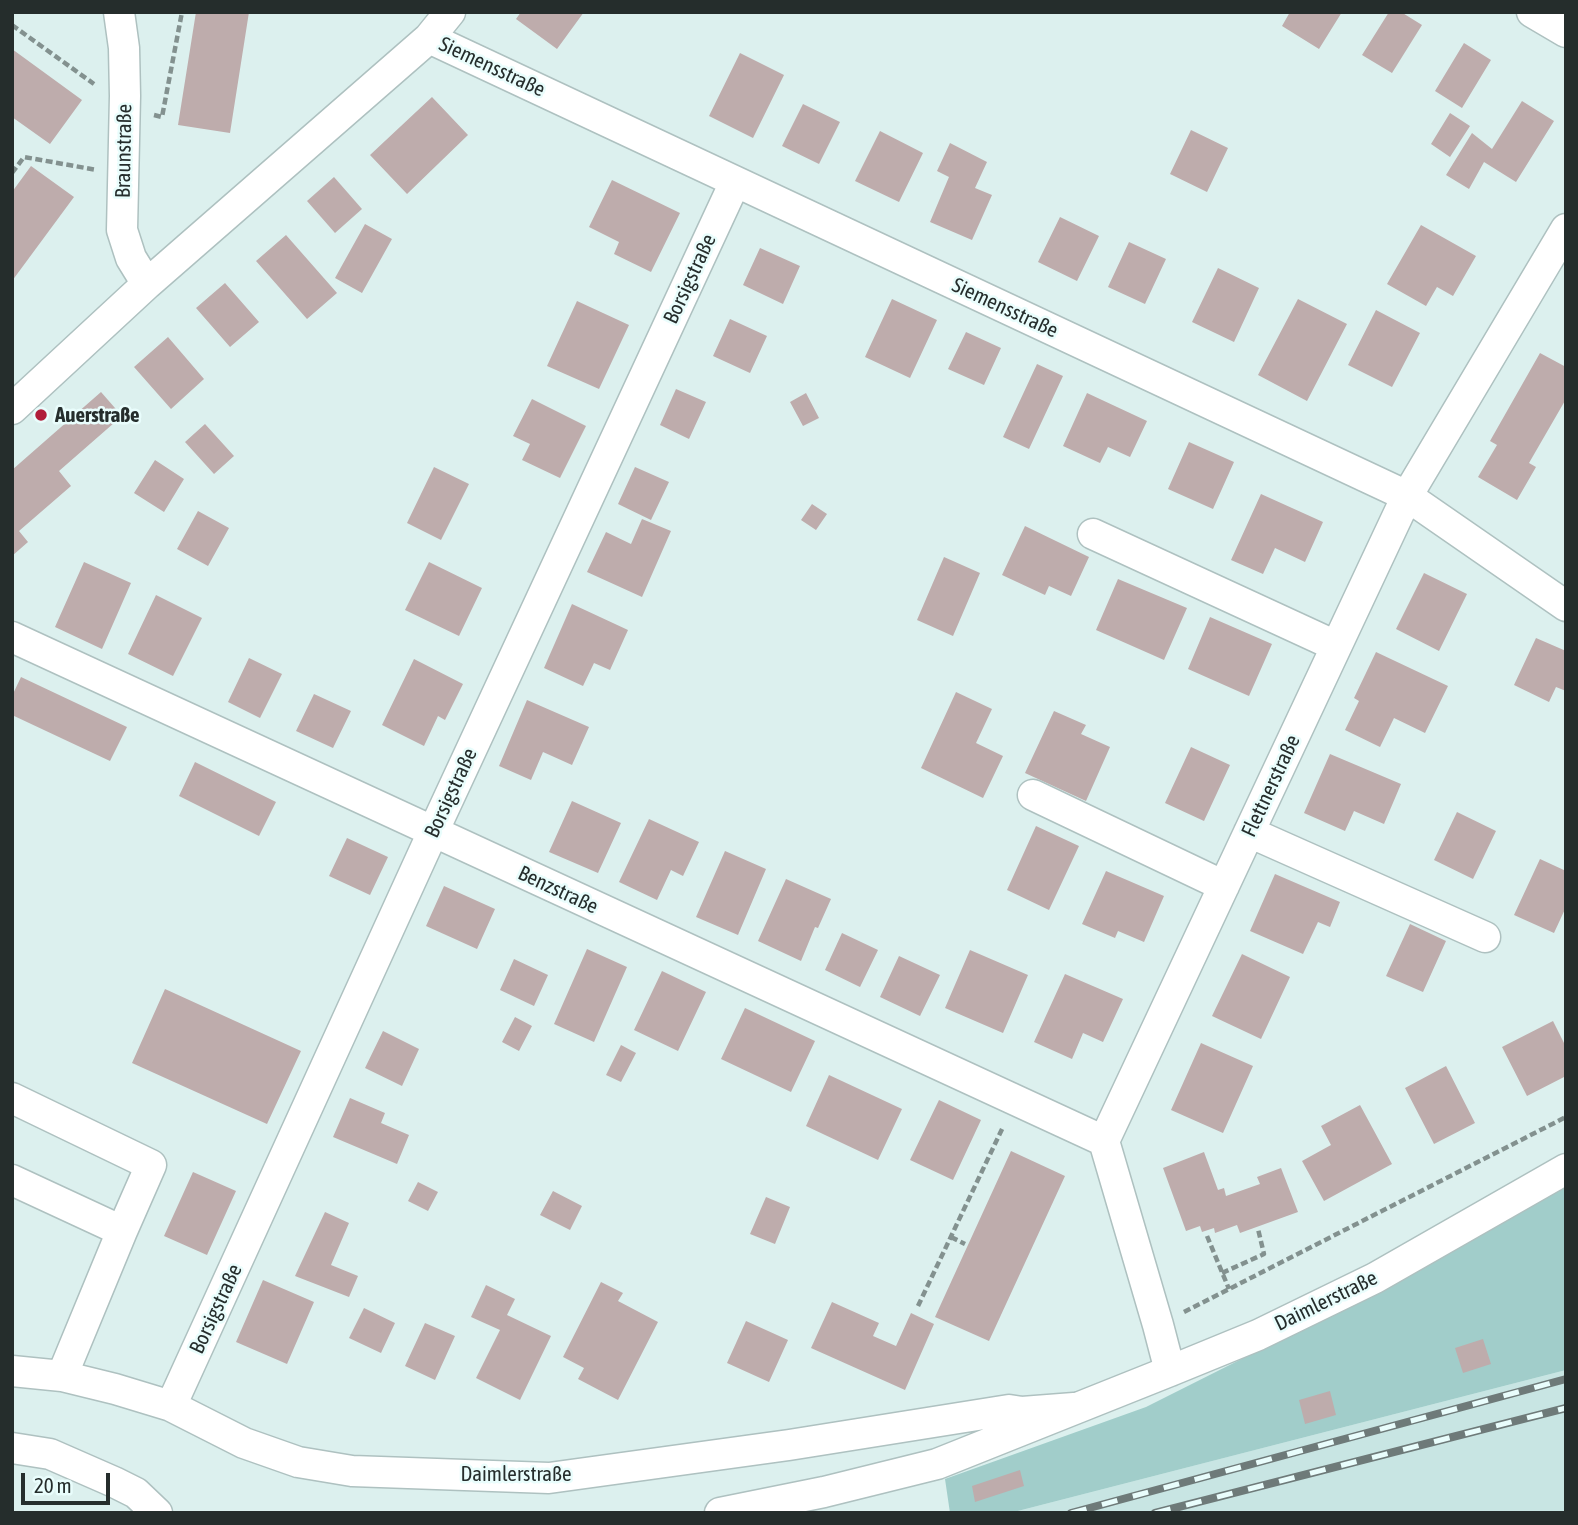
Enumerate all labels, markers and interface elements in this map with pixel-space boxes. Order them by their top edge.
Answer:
street label: Siemensstraße [435,32,549,102]
street label: Braunstraße [111,104,137,198]
street label: Borsigstraße [658,230,722,328]
street label: Siemensstraße [948,273,1062,343]
place label: Auerstraße [55,402,140,428]
marker: Auerstraße [33,407,49,423]
street label: Flettnerstraße [1236,731,1306,841]
street label: Borsigstraße [419,744,483,842]
street label: Benzstraße [514,860,602,920]
street label: Borsigstraße [184,1260,248,1358]
street label: Daimlerstraße [1271,1265,1381,1337]
scale bar [24,1458,114,1502]
street label: Daimlerstraße [461,1461,571,1487]
text: 20 m [34,1473,72,1497]

